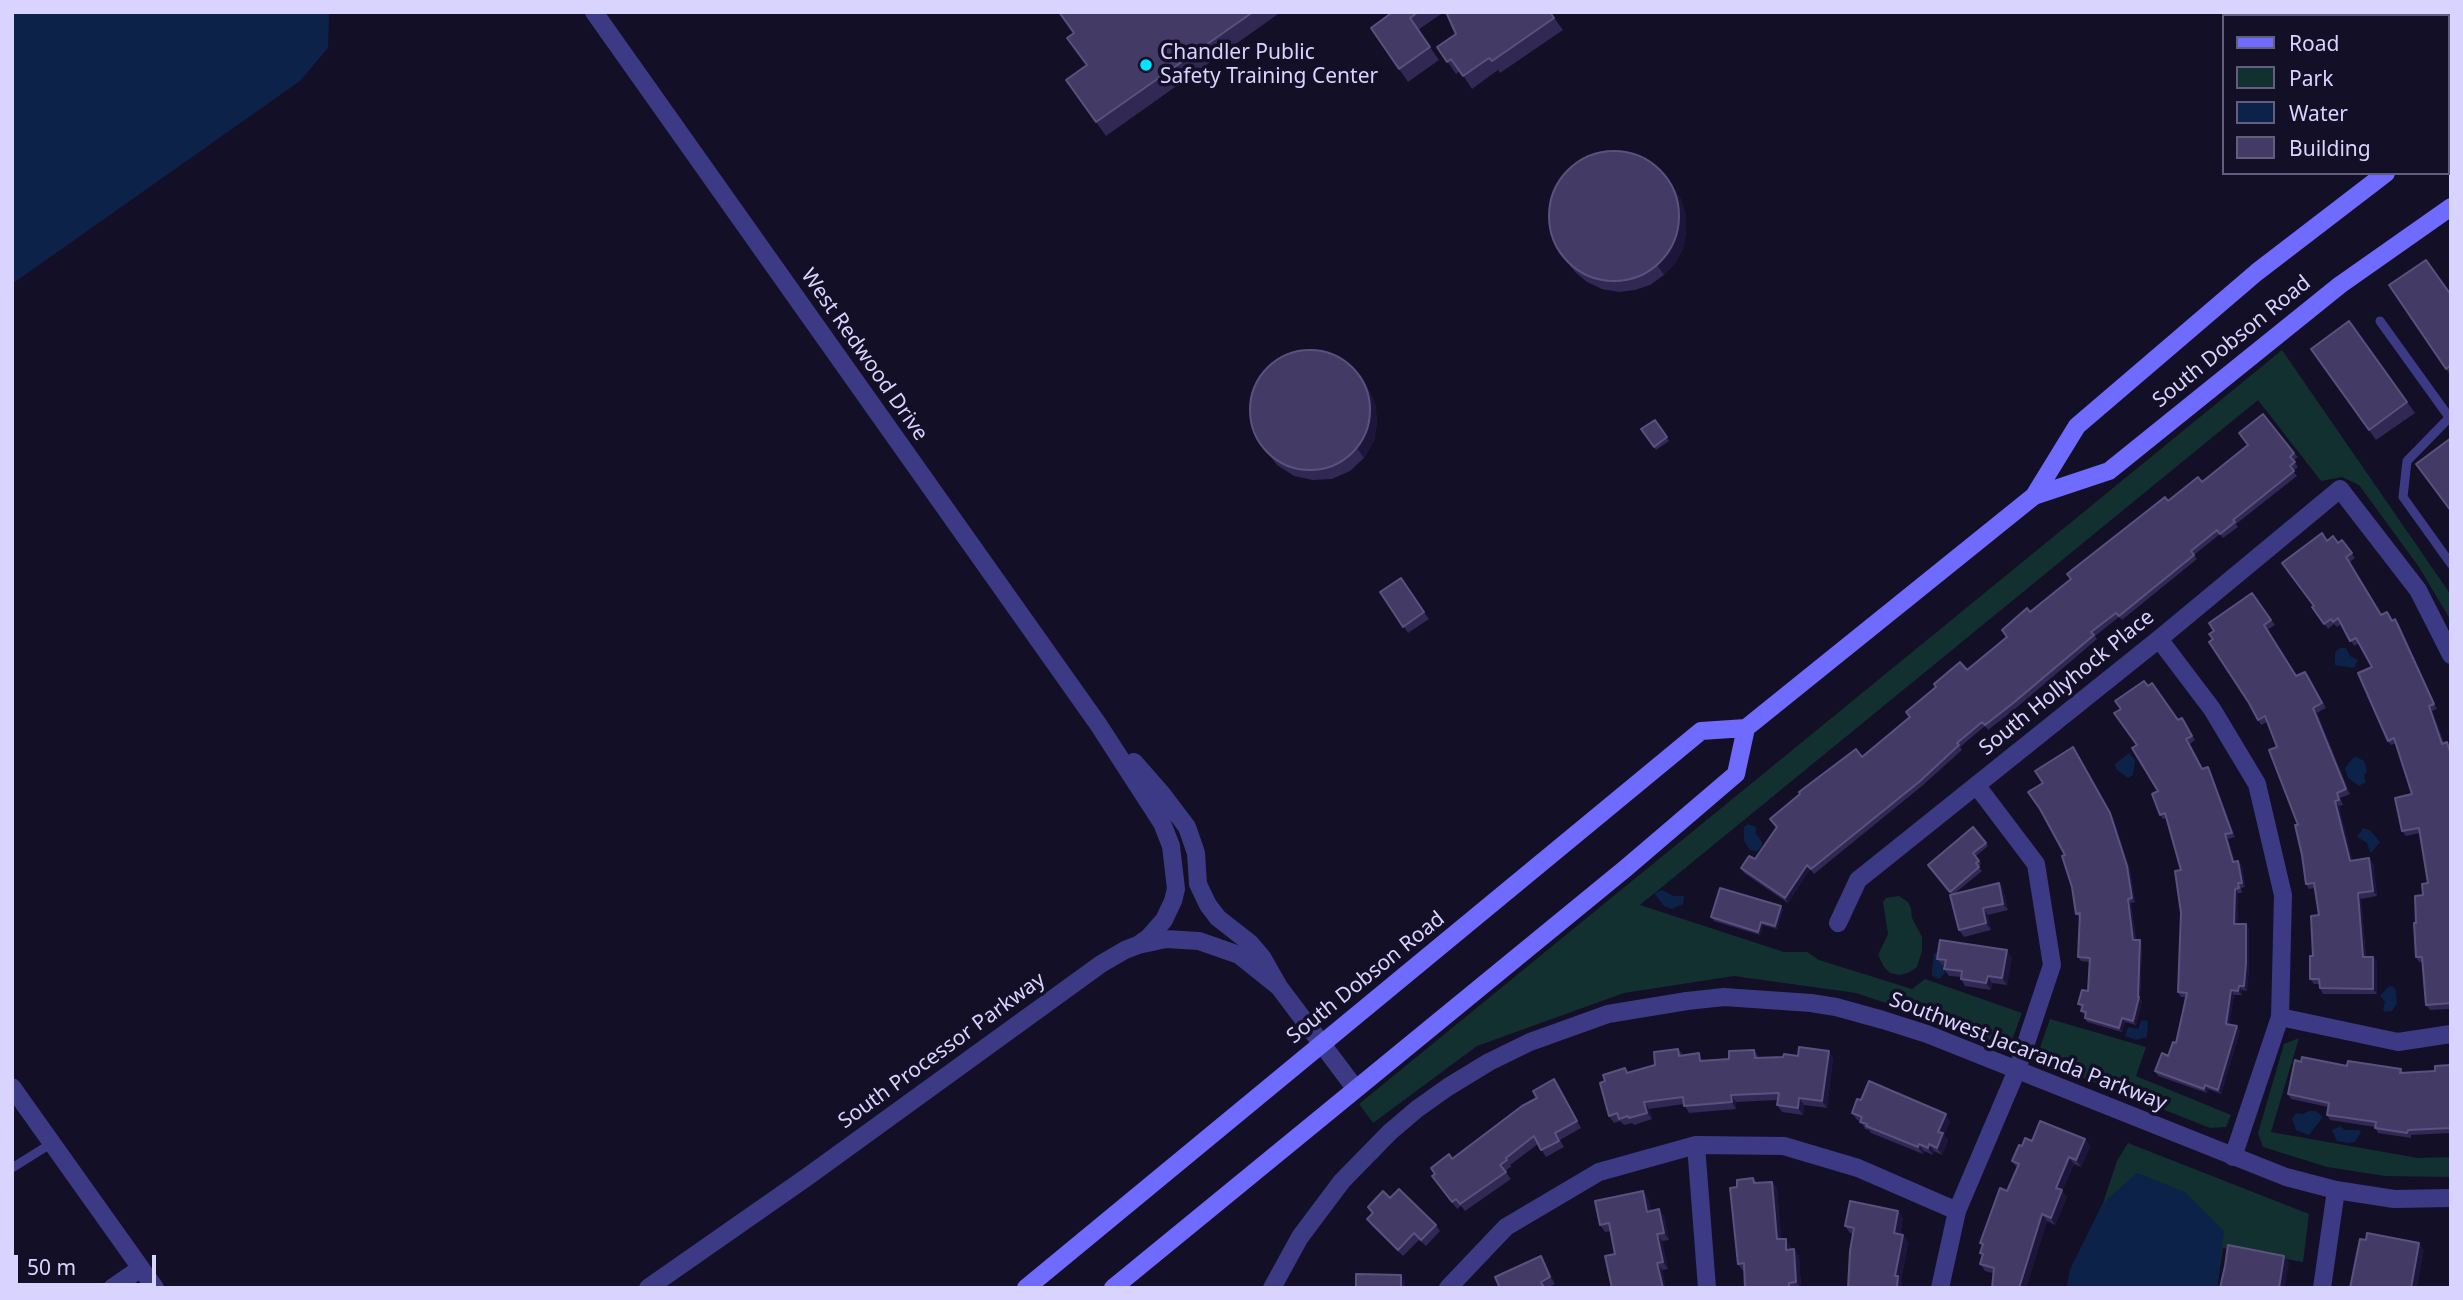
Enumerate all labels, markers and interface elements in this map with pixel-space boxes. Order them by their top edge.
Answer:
legend [2222,14,2449,175]
text: Road [2289,29,2339,57]
place label: Chandler Public Safety Training Center [1160,40,1378,90]
marker: Chandler Public Safety Training Center [1138,57,1154,73]
text: Park [2289,64,2333,92]
text: Water [2289,99,2348,127]
text: Building [2289,134,2371,162]
street label: West Redwood Drive [795,264,933,446]
street label: South Dobson Road [2148,271,2316,413]
street label: South Hollyhock Place [1975,605,2159,761]
street label: South Dobson Road [1282,907,1450,1049]
street label: South Processor Parkway [834,968,1050,1134]
street label: Southwest Jacaranda Parkway [1886,987,2170,1117]
scale bar [18,1240,159,1284]
text: 50 m [27,1253,76,1281]

